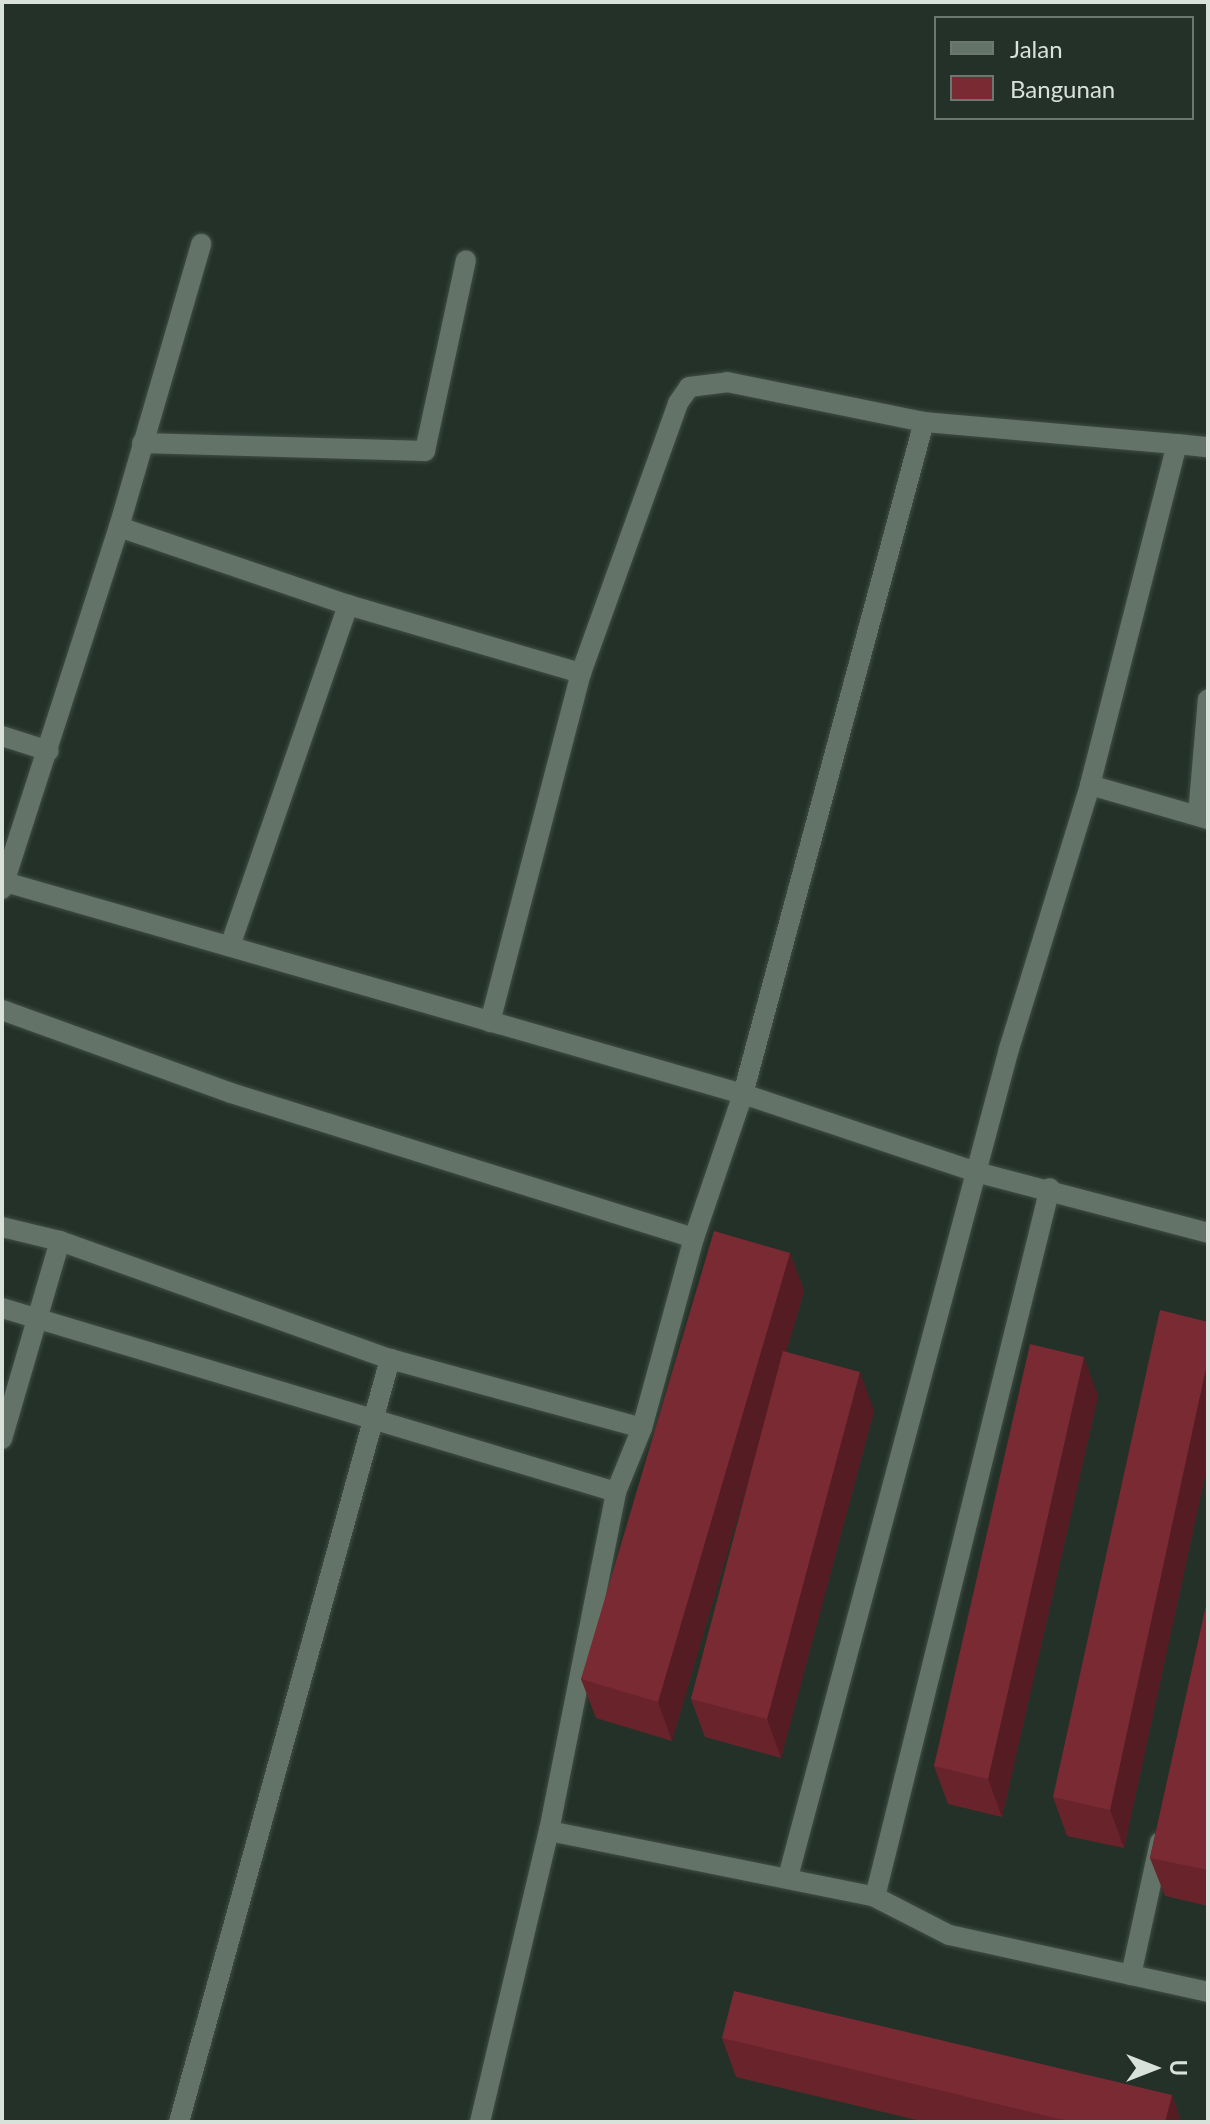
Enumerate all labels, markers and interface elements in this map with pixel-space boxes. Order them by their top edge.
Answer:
legend [934,16,1194,120]
text: Jalan [1010,34,1063,63]
text: Bangunan [1010,74,1115,103]
north arrow [1114,2028,1194,2108]
text: U [1165,2060,1192,2076]

